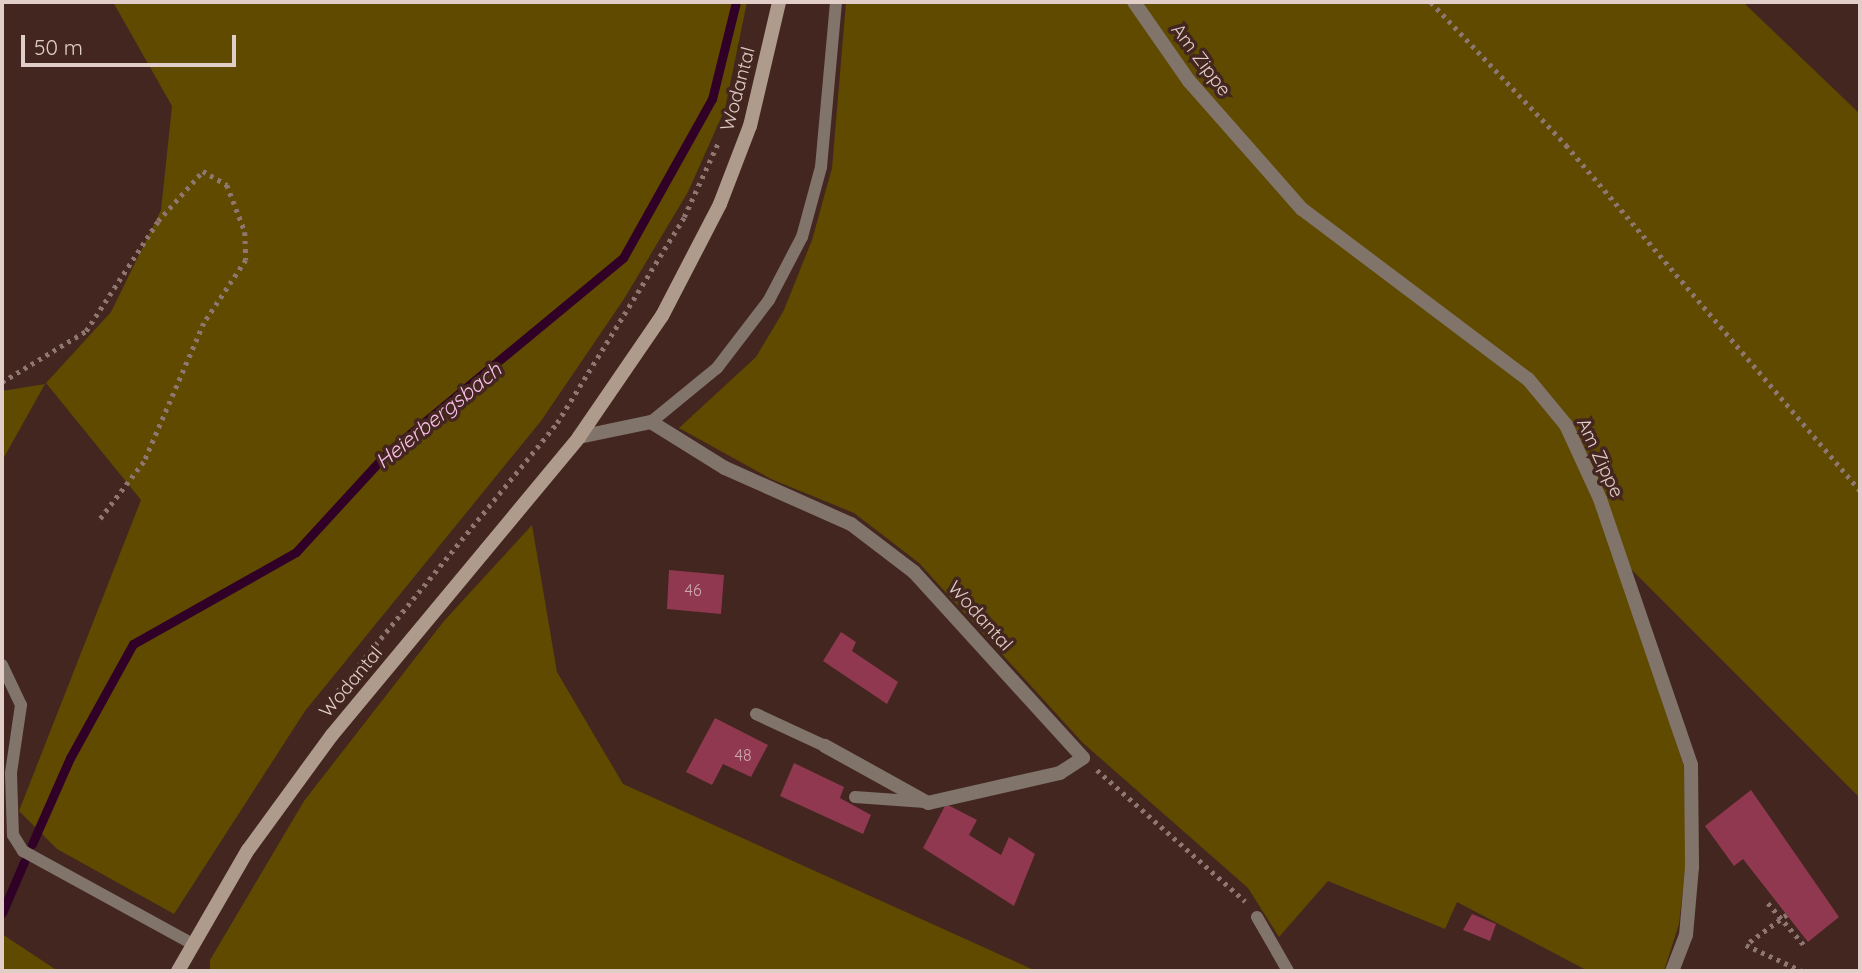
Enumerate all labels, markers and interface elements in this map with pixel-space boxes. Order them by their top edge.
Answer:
street label: Am Zippe [1166,19,1236,101]
scale bar [24,21,240,65]
text: 50 m [34,34,83,60]
street label: Wodantal [716,45,760,133]
water label: Heierbergsbach [370,357,506,473]
street label: Am Zippe [1572,415,1628,501]
street label: Wodantal [943,576,1017,656]
house number: 46 [684,580,702,600]
street label: Wodantal [315,642,387,722]
house number: 48 [734,745,752,765]

